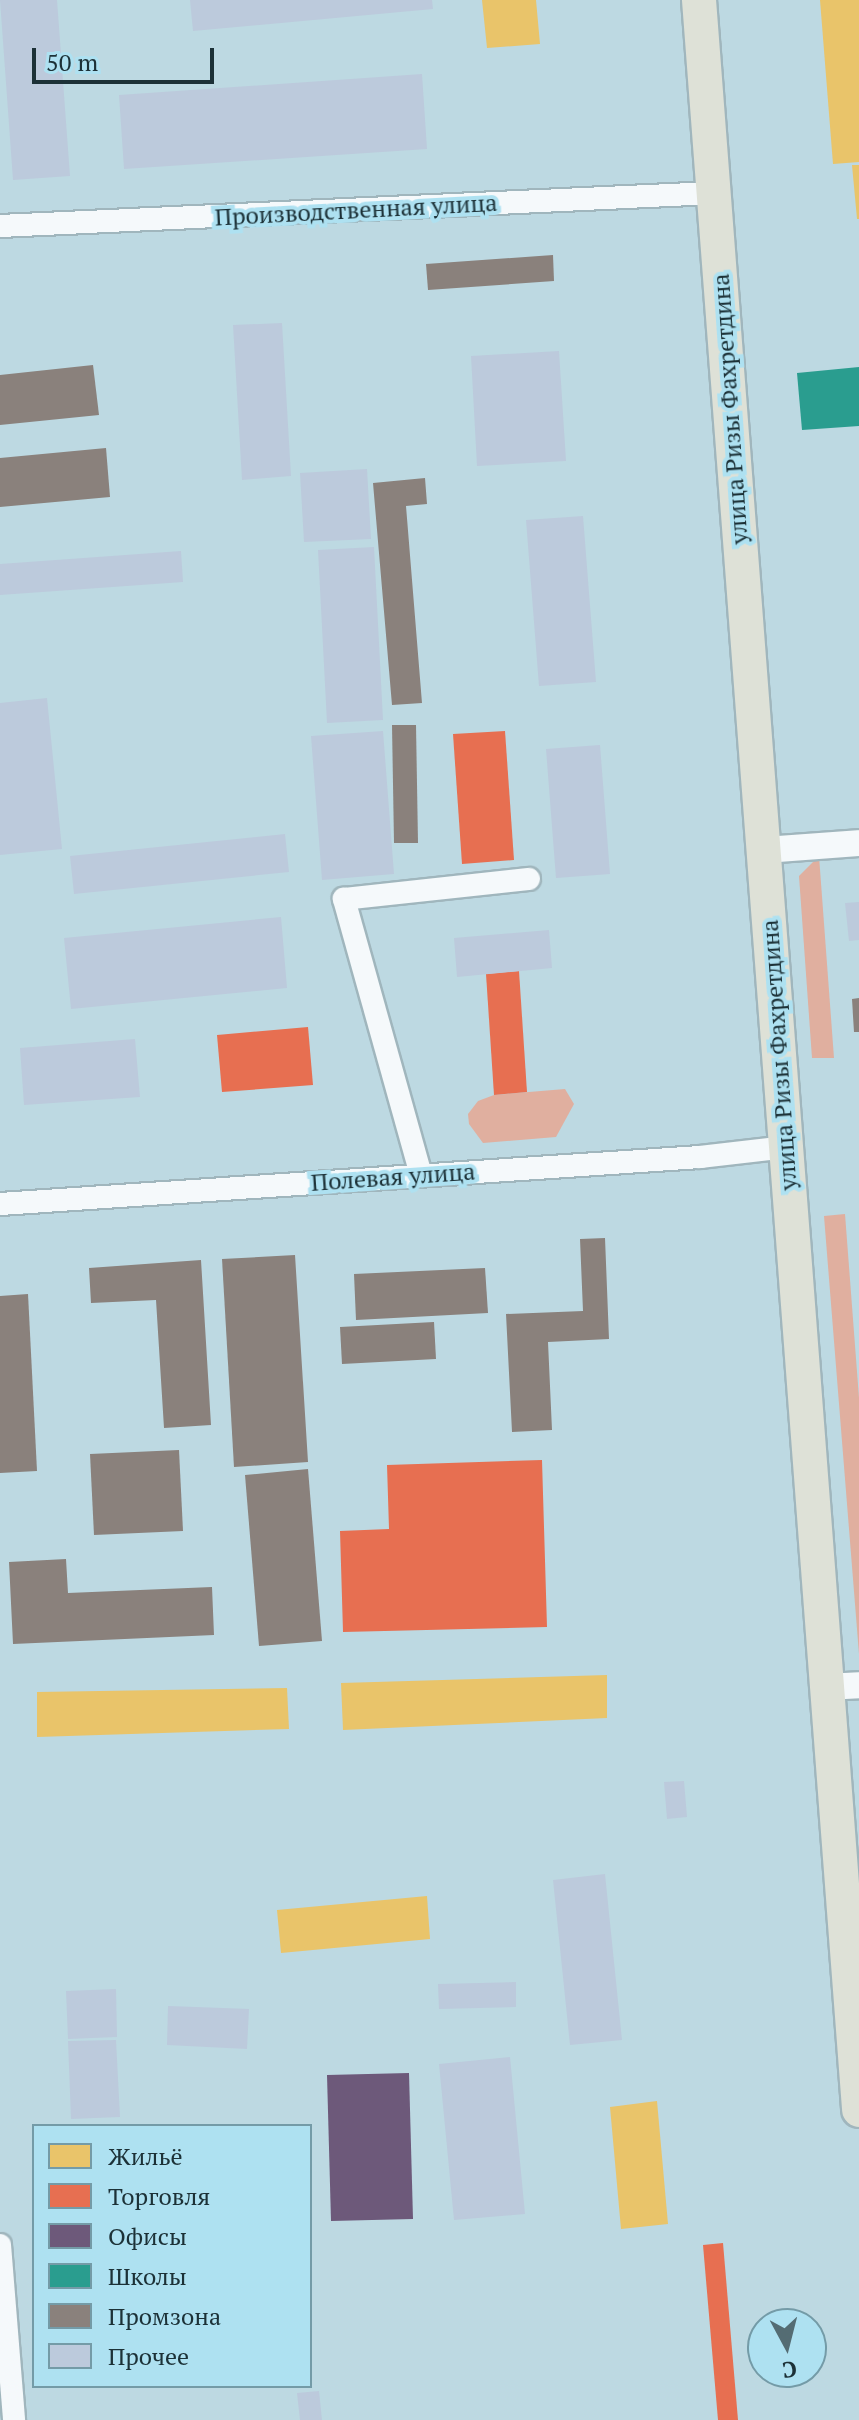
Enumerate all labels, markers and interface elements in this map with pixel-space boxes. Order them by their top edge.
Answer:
scale bar [36,32,218,82]
text: 50 m [46,46,98,78]
street label: Производственная улица [214,188,498,232]
street label: улица Ризы Фахретдина [706,273,754,545]
street label: улица Ризы Фахретдина [755,919,803,1191]
street label: Полевая улица [310,1157,476,1197]
legend [32,2124,312,2388]
text: Жильё [108,2140,182,2172]
text: Торговля [108,2180,210,2212]
text: Офисы [108,2220,187,2252]
text: Школы [108,2260,187,2292]
text: Промзона [108,2300,221,2332]
north arrow [747,2308,827,2388]
text: Прочее [108,2340,189,2372]
text: С [781,2355,799,2386]

